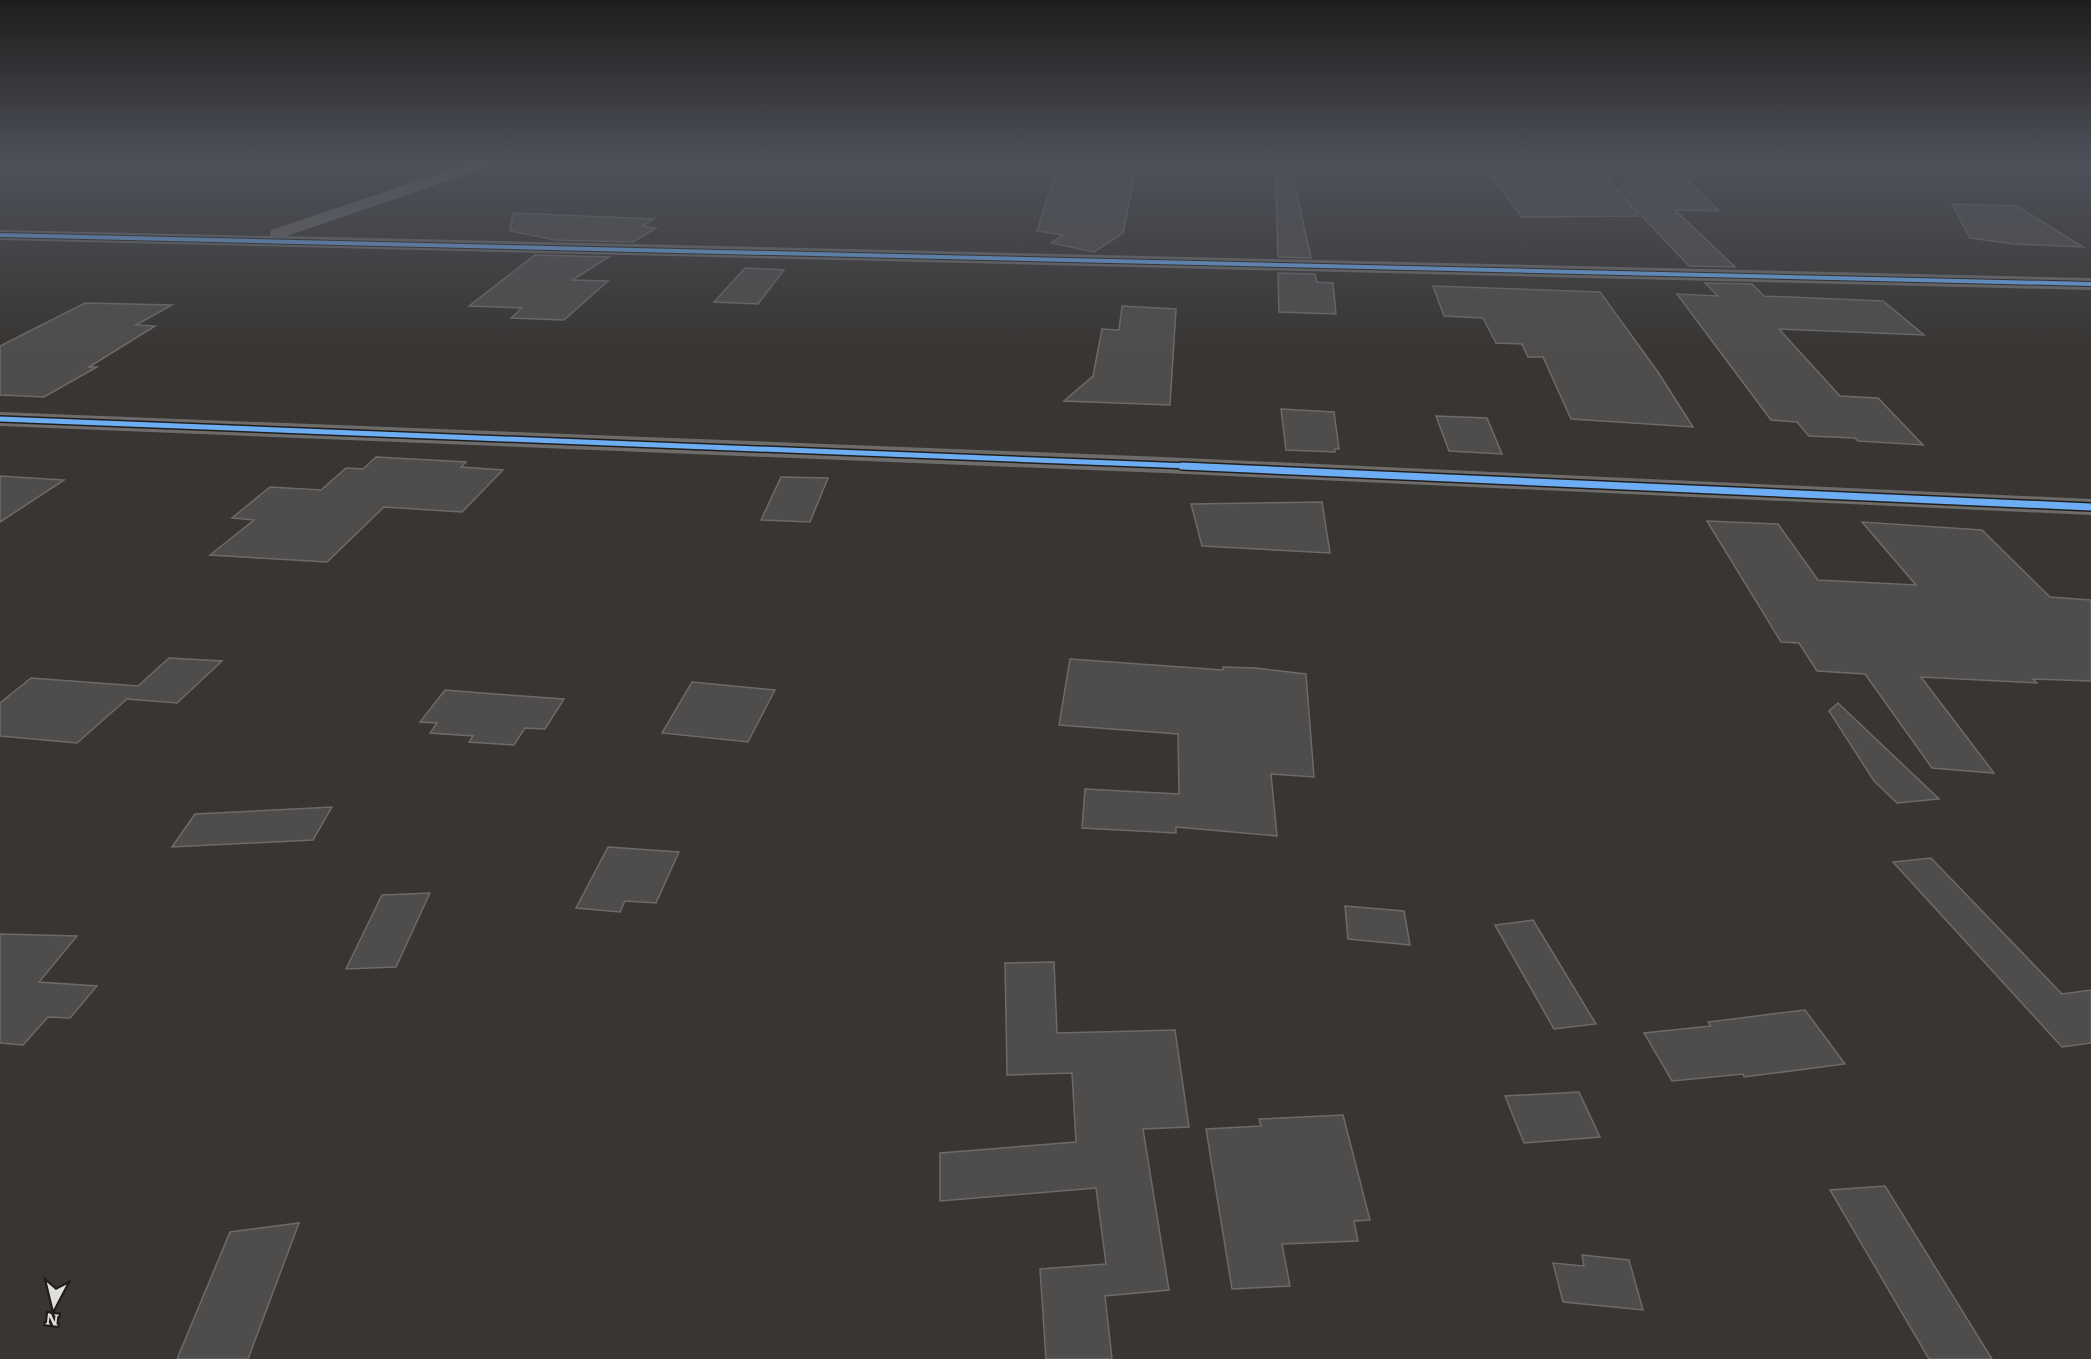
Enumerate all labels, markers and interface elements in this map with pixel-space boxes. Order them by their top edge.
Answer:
north arrow [24,1275,84,1335]
text: N [44,1308,60,1334]

